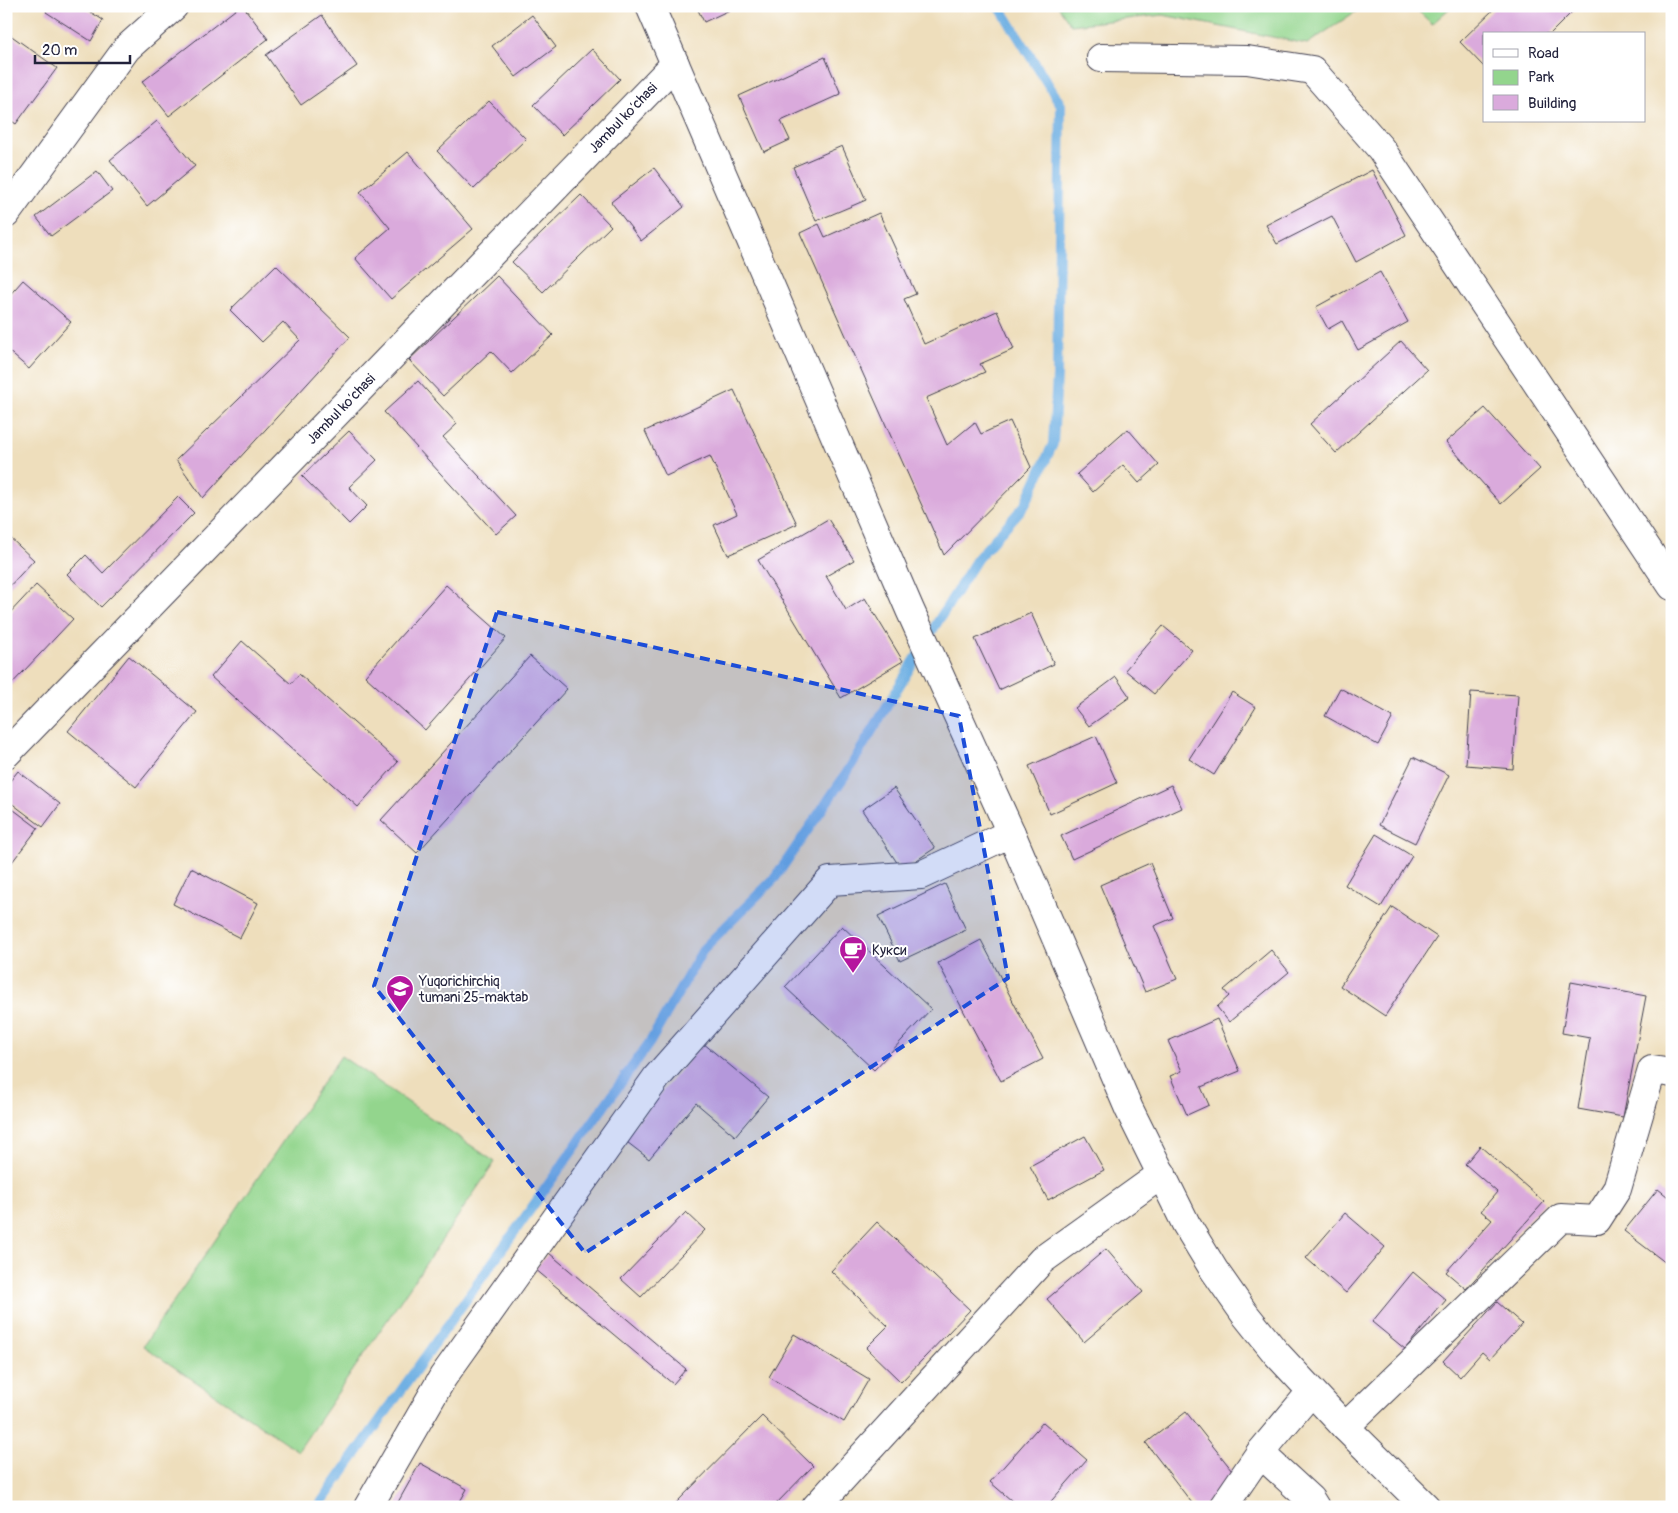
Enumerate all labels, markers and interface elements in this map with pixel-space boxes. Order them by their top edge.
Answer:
scale bar [35,32,130,64]
legend [1483,32,1646,122]
text: 20 m [42,41,77,60]
text: Road [1528,44,1559,63]
text: Park [1528,68,1555,87]
street label: Jambul ko‘chasi [585,79,661,157]
text: Building [1528,94,1576,113]
street label: Jambul ko‘chasi [303,370,379,448]
cafe icon: Кукси [838,935,868,974]
place label: Кукси [872,942,907,959]
place label: Yuqorichirchiq tumani 25-maktab [418,973,529,1006]
school or university icon: Yuqorichirchiq tumani 25-maktab [385,974,415,1013]

